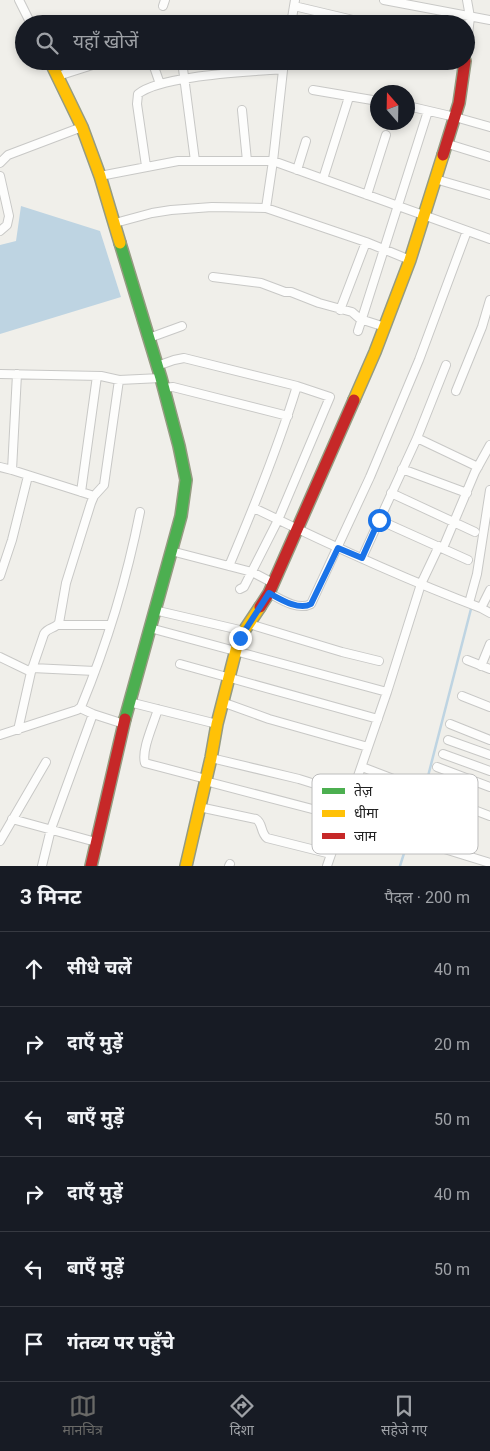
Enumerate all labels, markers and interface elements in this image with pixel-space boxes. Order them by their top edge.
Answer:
search box [15,15,475,70]
icon: search [33,29,61,57]
text: यहाँ खोजें [73,30,138,53]
north arrow [370,85,415,130]
route start [368,509,391,532]
route end [229,627,252,650]
legend [312,774,478,854]
text: तेज़ [354,782,373,799]
text: धीमा [354,805,379,821]
text: जाम [354,828,377,844]
text: 3 मिनट [20,885,81,909]
text: पैदल · 200 m [384,888,470,907]
icon: ahead [20,955,48,983]
text: सीधे चलें [67,956,132,979]
text: 40 m [434,960,470,979]
icon: right [20,1030,48,1058]
text: दाएँ मुड़ें [67,1031,123,1054]
text: 20 m [434,1035,470,1054]
icon: left [20,1105,48,1133]
text: बाएँ मुड़ें [67,1106,124,1129]
text: 50 m [434,1110,470,1129]
icon: right [20,1180,48,1208]
text: दाएँ मुड़ें [67,1181,123,1204]
text: 40 m [434,1185,470,1204]
icon: left [20,1255,48,1283]
text: बाएँ मुड़ें [67,1256,124,1279]
text: 50 m [434,1260,470,1279]
icon: arrive [20,1330,48,1358]
text: गंतव्य पर पहुँचे [67,1331,174,1354]
tab: मानचित्र [63,1392,103,1441]
tab: दिशा [228,1392,256,1441]
tab: सहेजे गए [381,1392,427,1441]

